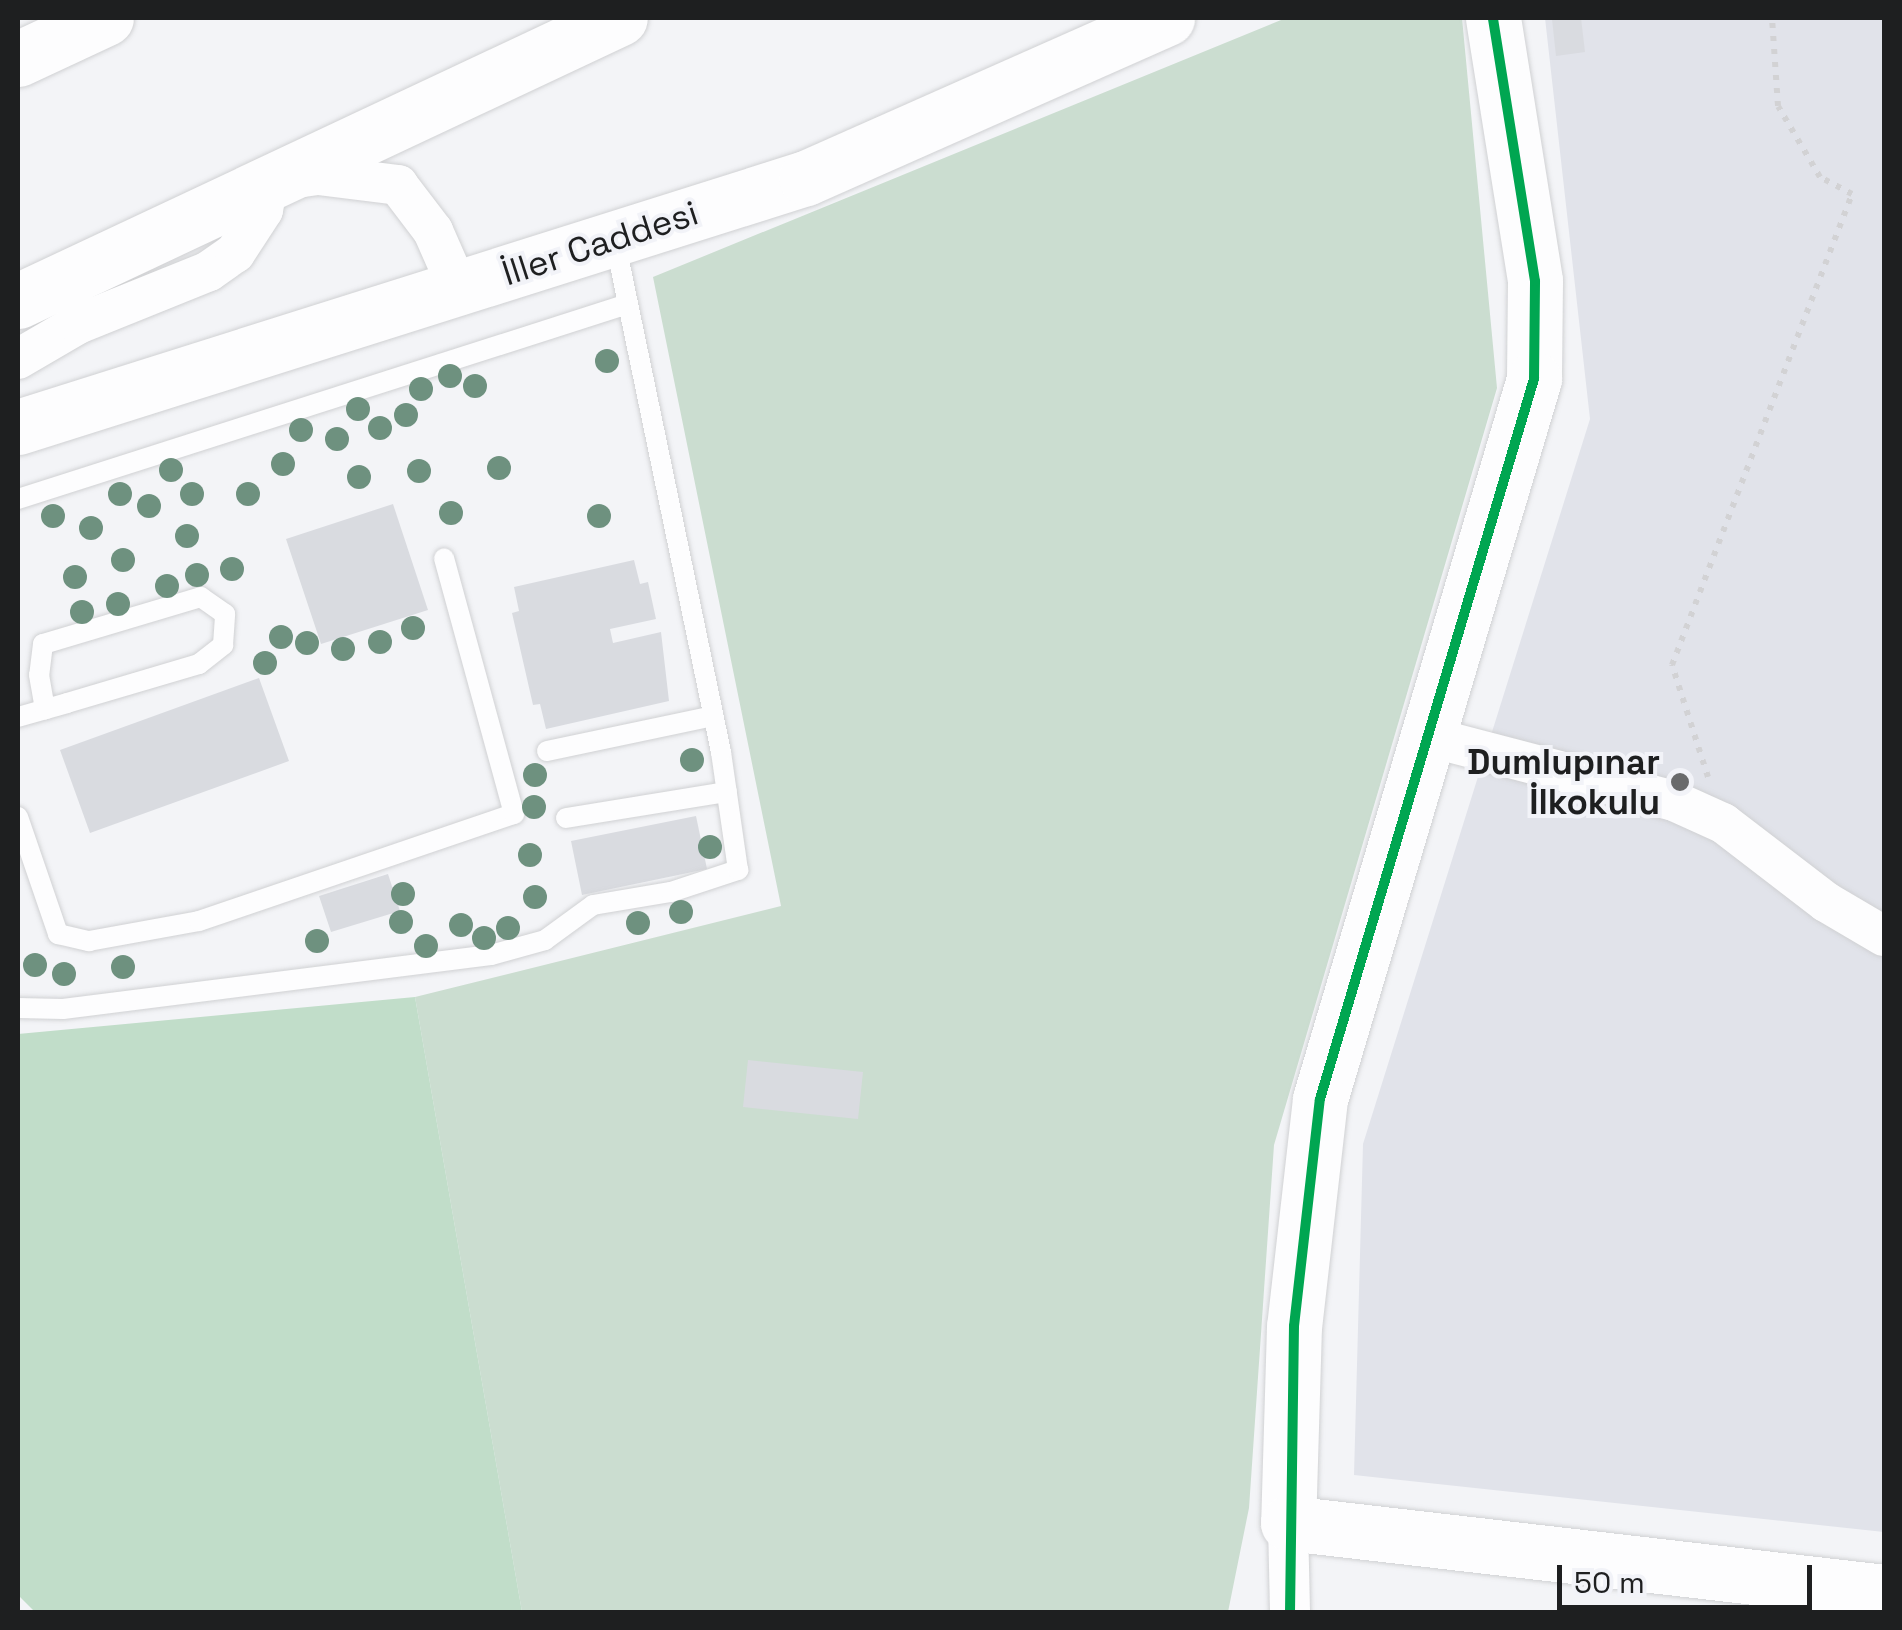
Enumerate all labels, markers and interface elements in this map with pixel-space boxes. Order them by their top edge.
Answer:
street label: İller Caddesi [497,192,703,294]
place label: Dumlupınar İlkokulu [1467,741,1660,823]
marker: Dumlupınar İlkokulu [1669,771,1691,793]
scale bar [1562,1545,1817,1607]
text: 50 m [1574,1563,1645,1602]

